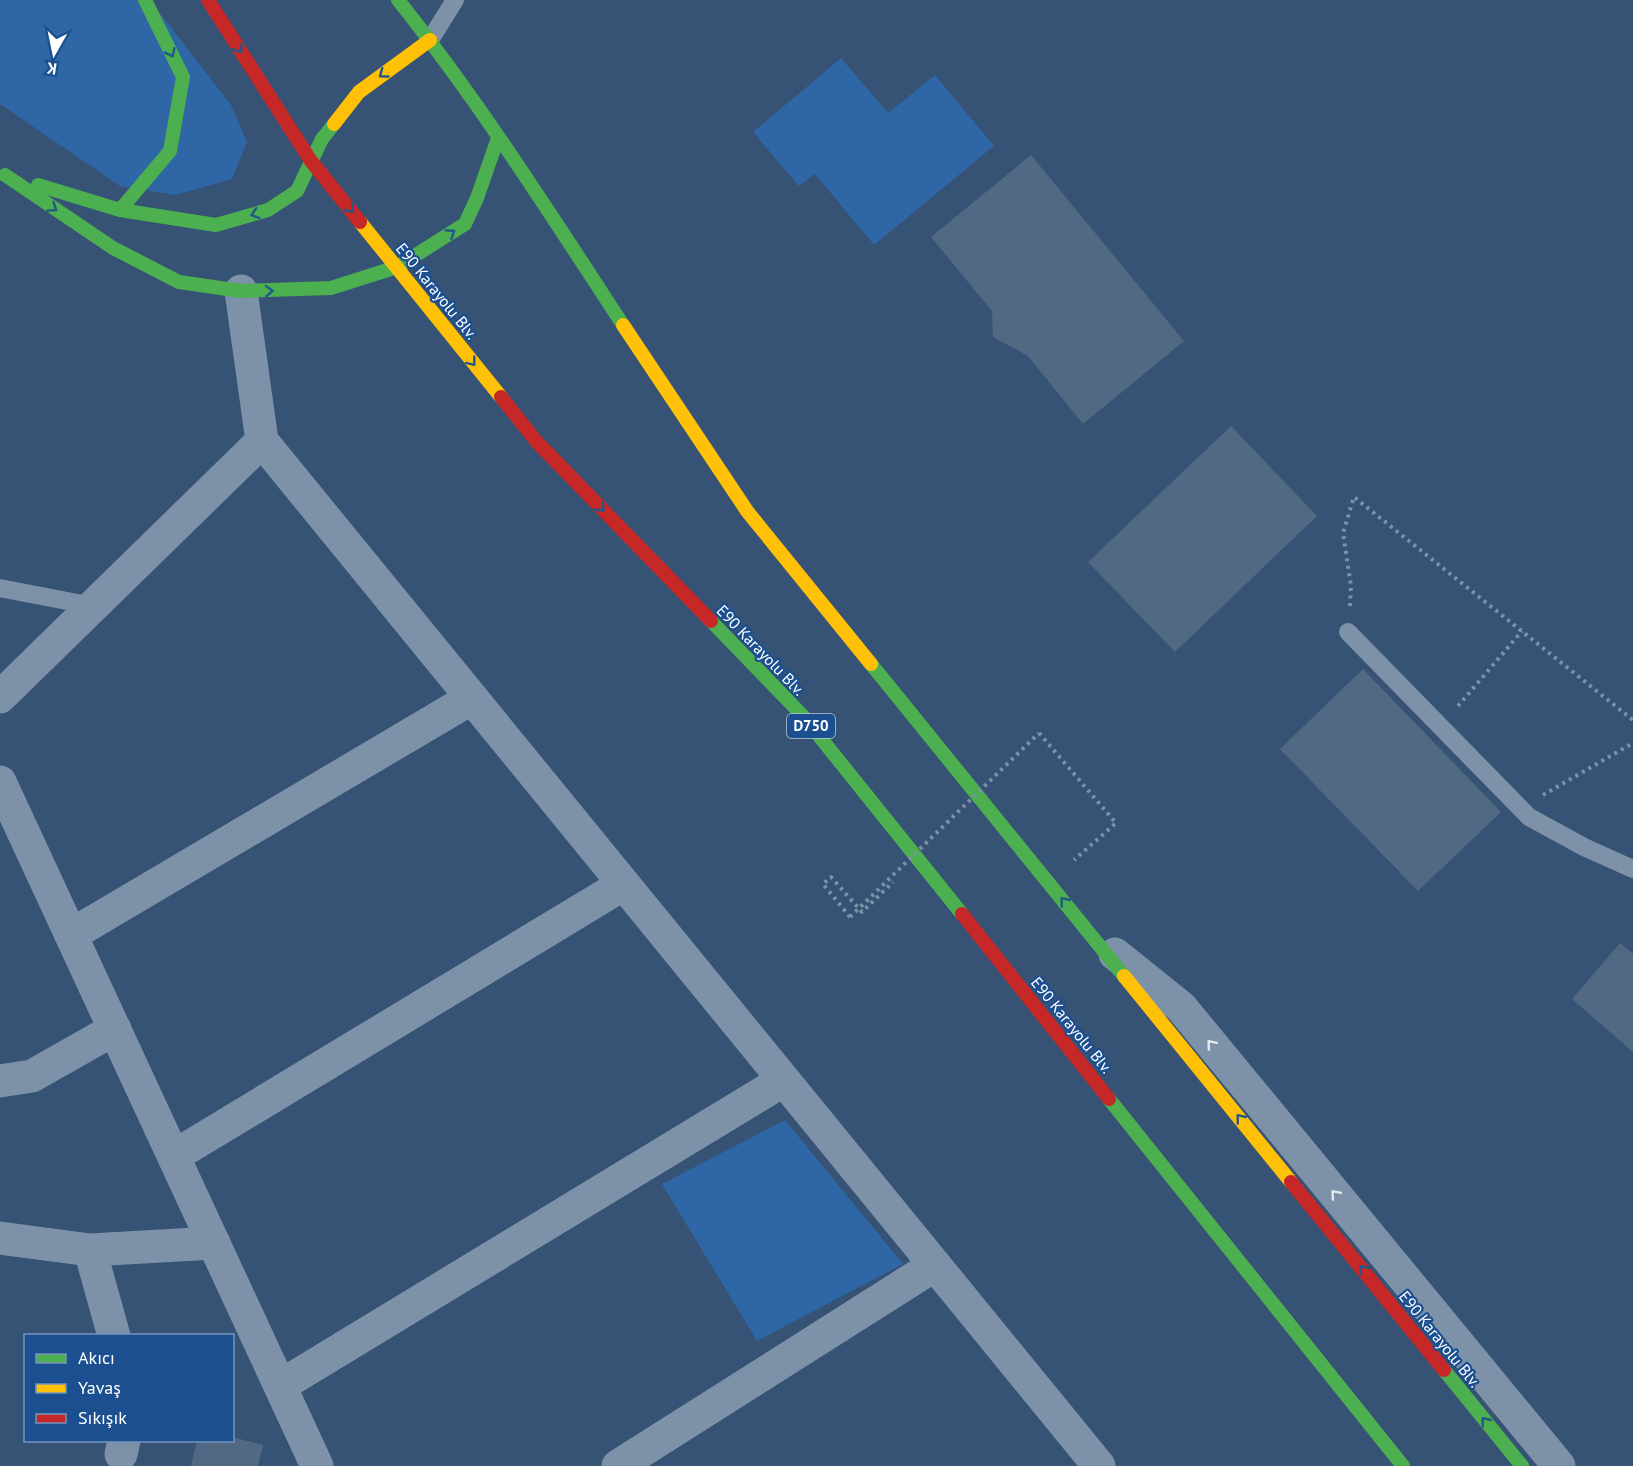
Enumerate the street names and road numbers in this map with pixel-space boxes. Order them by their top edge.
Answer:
street label: E90 Karayolu Blv. [392,239,482,343]
street label: E90 Karayolu Blv. [713,600,809,700]
road number: D750 [787,714,835,738]
street label: E90 Karayolu Blv. [1027,973,1117,1077]
street label: E90 Karayolu Blv. [1395,1287,1485,1391]

